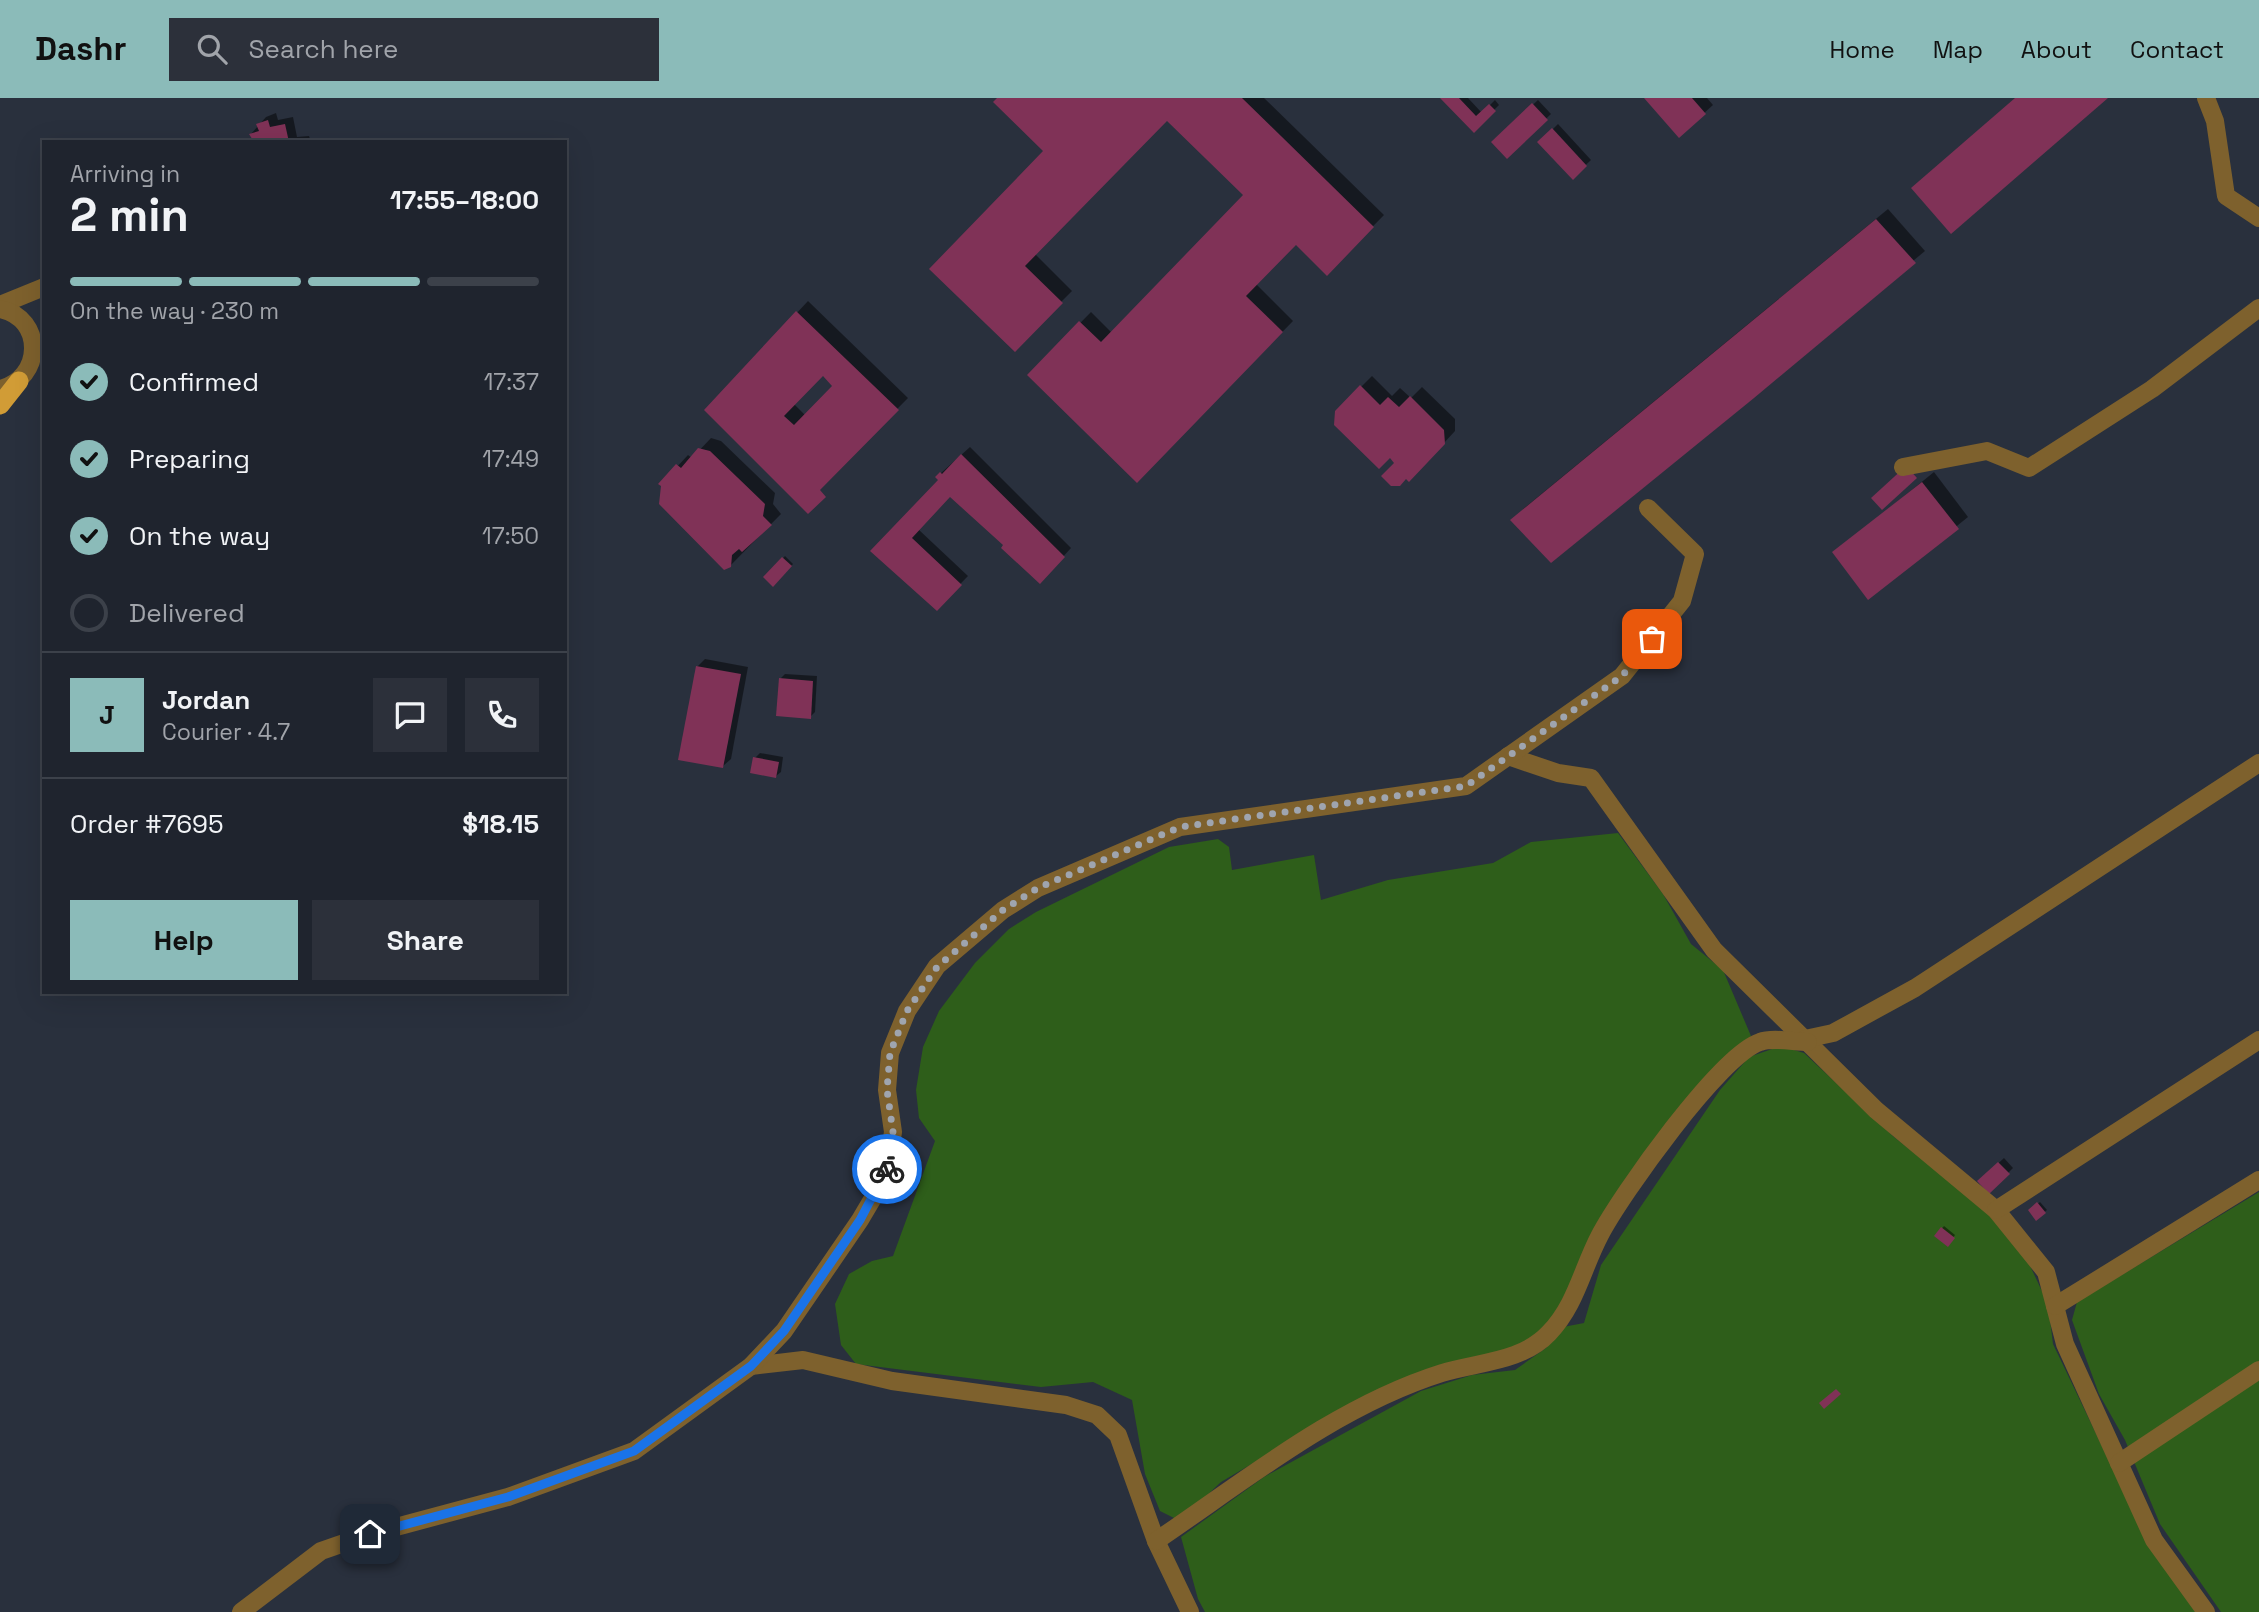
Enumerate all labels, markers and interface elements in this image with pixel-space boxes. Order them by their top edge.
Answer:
search box [169,18,659,81]
text: Dashr [35,28,127,70]
icon: search [193,30,231,68]
text: Search here [249,32,398,66]
text: Home [1829,34,1895,65]
text: Map [1933,34,1983,65]
text: About [2021,34,2092,65]
text: Contact [2130,34,2224,65]
text: Arriving in [70,159,180,189]
text: 17:55–18:00 [390,183,539,217]
text: 2 min [70,186,189,244]
text: On the way · 230 m [70,296,279,326]
icon: check [70,363,108,401]
text: Confirmed [129,365,259,399]
text: 17:37 [484,367,539,397]
icon: check [70,440,108,478]
text: Preparing [129,442,250,476]
text: 17:49 [482,444,539,474]
icon: check [70,517,108,555]
text: On the way [129,519,270,553]
text: 17:50 [482,521,539,551]
text: Delivered [129,596,245,630]
pin [1622,609,1682,669]
icon: bag [1633,620,1671,658]
button: chat [373,678,447,752]
button: phone [465,678,539,752]
text: Jordan [162,683,250,717]
text: J [99,698,115,732]
text: Courier · 4.7 [162,717,290,747]
text: Order #7695 [70,807,224,841]
text: $18.15 [462,807,539,841]
button: Help [70,900,298,980]
button: Share [312,900,539,980]
courier [852,1134,922,1204]
icon: bike [868,1150,906,1188]
pin [340,1504,400,1564]
icon: home [351,1515,389,1553]

